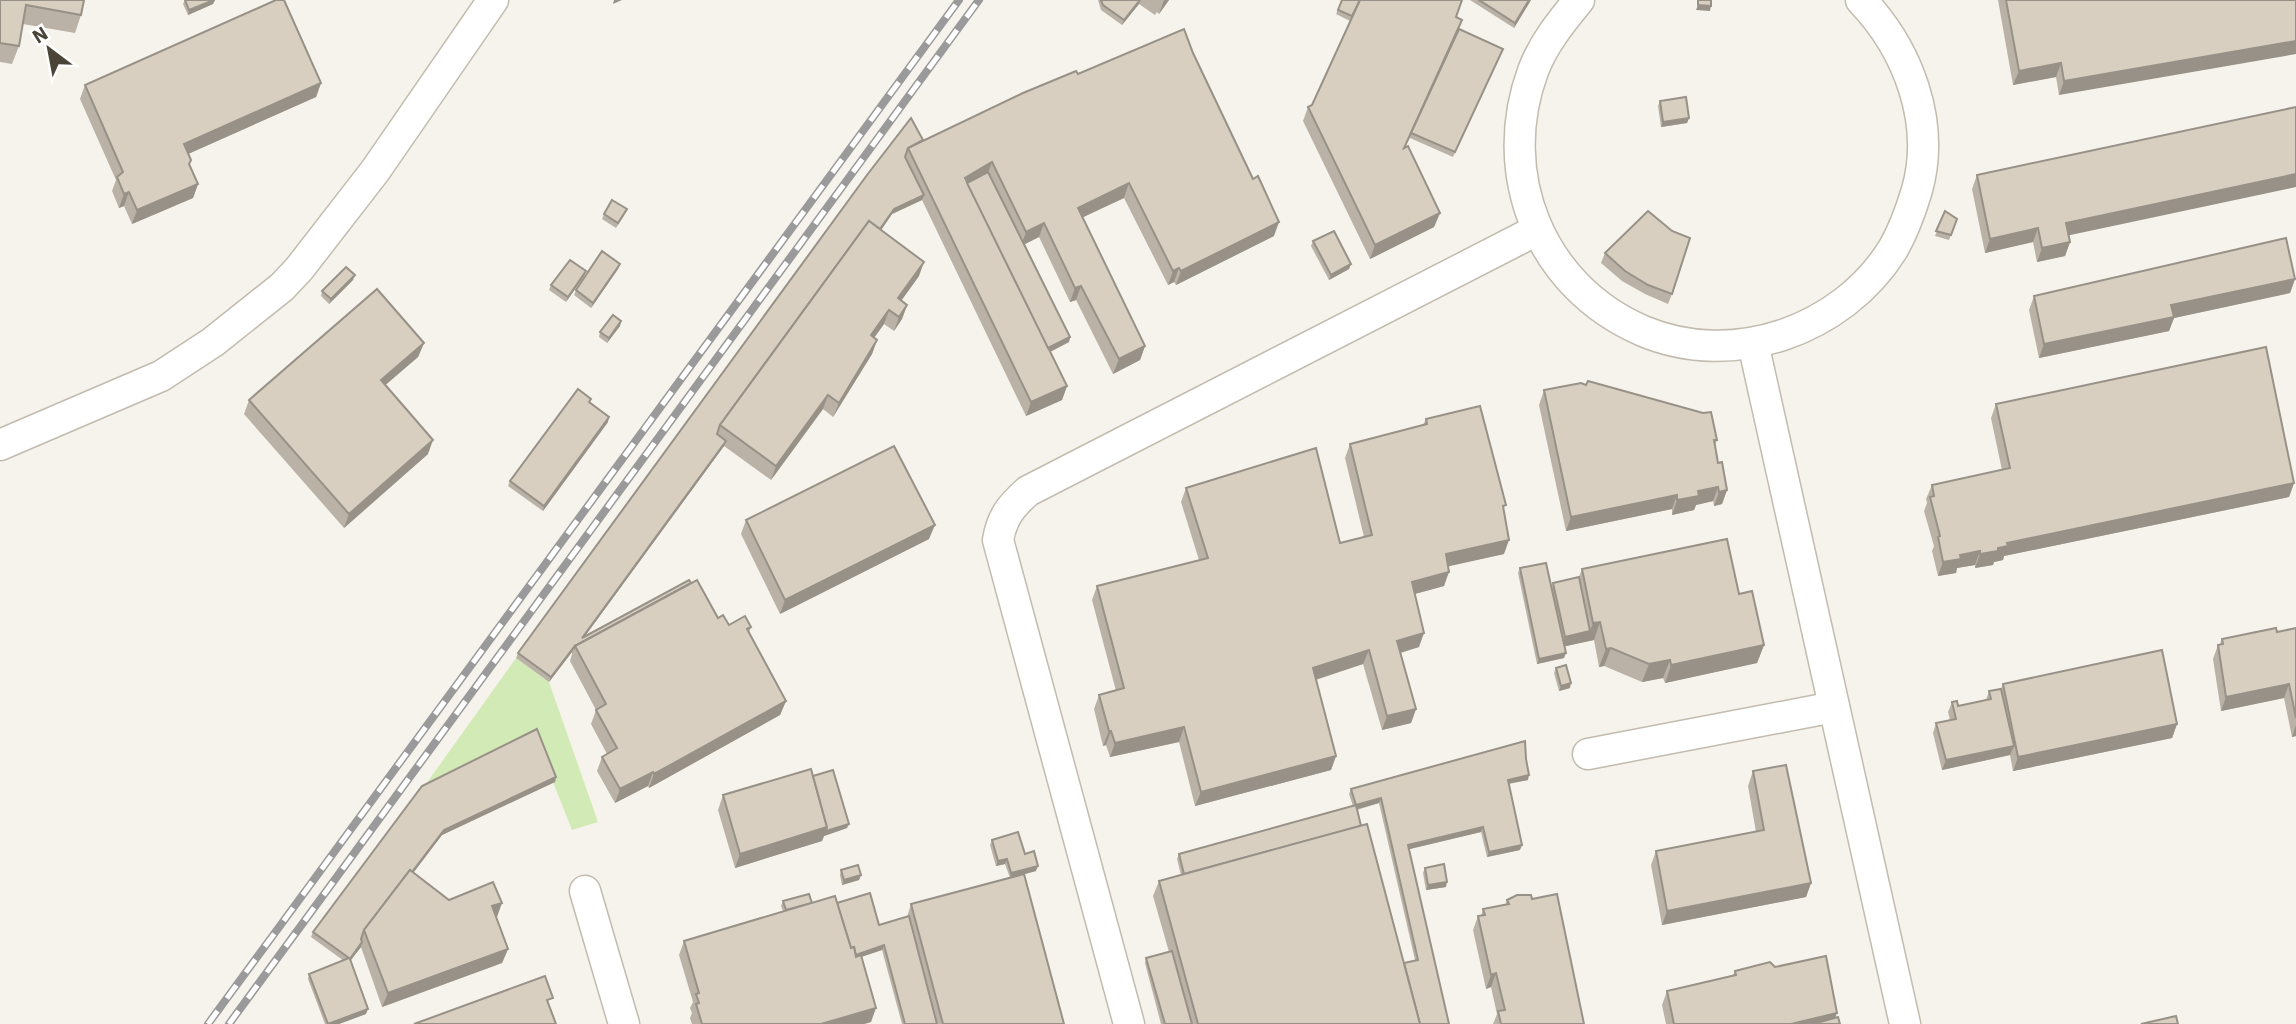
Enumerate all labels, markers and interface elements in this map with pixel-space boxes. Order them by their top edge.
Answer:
north arrow [14,14,84,84]
text: N [28,21,52,48]

